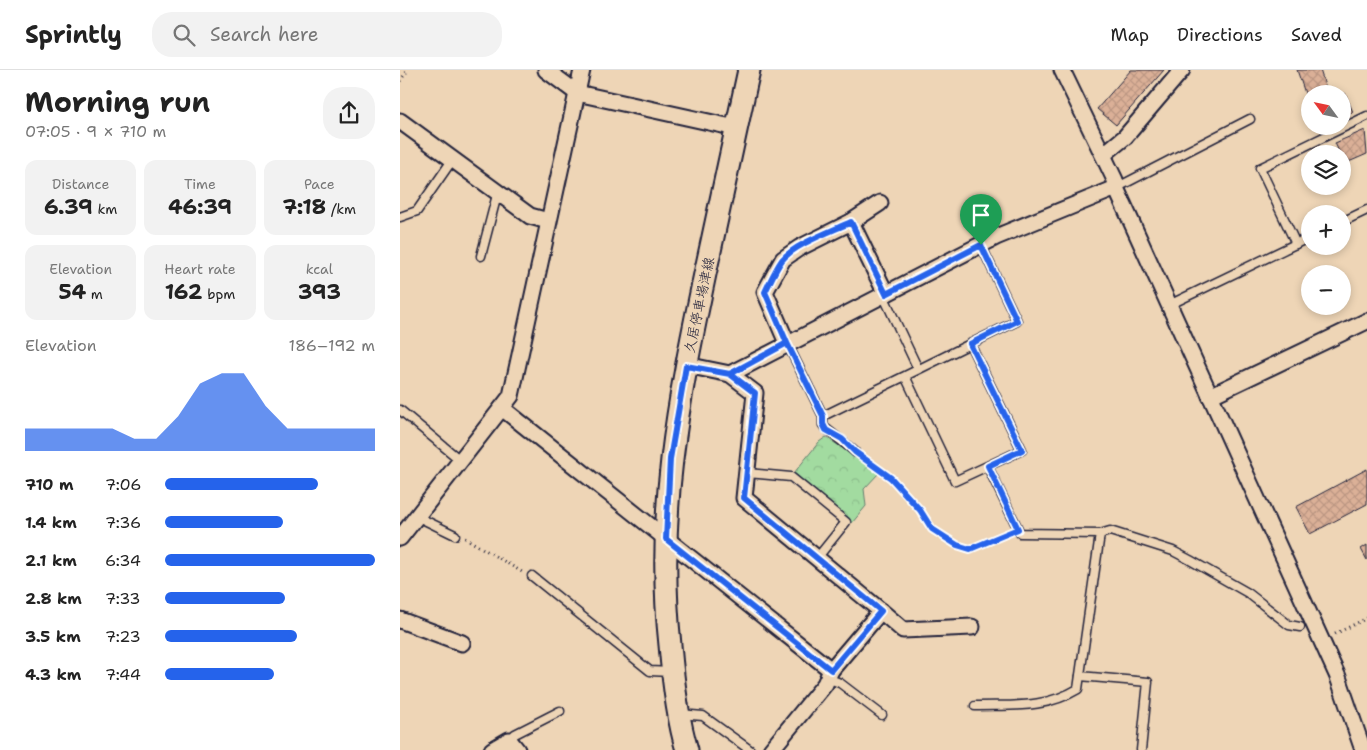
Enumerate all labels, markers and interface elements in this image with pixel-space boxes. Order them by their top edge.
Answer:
search box [152,12,502,57]
text: Sprintly [25,19,122,51]
icon: search [170,21,198,49]
text: Search here [210,22,319,47]
text: Map [1111,23,1149,47]
text: Directions [1177,23,1263,47]
text: Saved [1291,23,1342,47]
text: Morning run [25,83,210,121]
north arrow [1301,85,1351,135]
map controls [1301,85,1351,315]
button: share [323,87,375,139]
text: 07:05 · 9 × 710 m [25,121,166,142]
button: layers [1301,145,1351,195]
text: Distance [52,175,109,193]
text: Time [184,175,216,193]
text: Pace [304,175,335,193]
text: 6.39 [44,193,93,221]
text: 46:39 [168,193,232,221]
text: 7:18 [283,193,326,221]
pin [960,194,1002,245]
text: km [93,200,117,218]
text: /km [326,200,356,218]
icon: arrive [967,201,995,229]
button: + [1301,205,1351,255]
street label: 久居停車場津線 [680,255,718,355]
text: Elevation [49,260,112,278]
text: Heart rate [164,260,236,278]
text: kcal [306,260,333,278]
button: − [1301,265,1351,315]
text: 54 [58,278,86,306]
text: 162 [165,278,202,306]
text: 393 [298,278,341,306]
text: m [86,285,103,303]
text: bpm [202,285,235,303]
text: Elevation [25,335,97,356]
text: 186–192 m [289,335,375,356]
text: 710 m [25,474,74,495]
text: 7:06 [105,474,142,495]
text: 1.4 km [25,512,77,533]
text: 7:36 [105,512,141,533]
text: 2.1 km [25,550,77,571]
text: 6:34 [105,550,141,571]
text: 2.8 km [25,588,82,609]
text: 7:33 [105,588,141,609]
text: 3.5 km [25,626,81,647]
text: 7:23 [105,626,141,647]
text: 4.3 km [25,664,81,685]
text: 7:44 [105,664,141,685]

